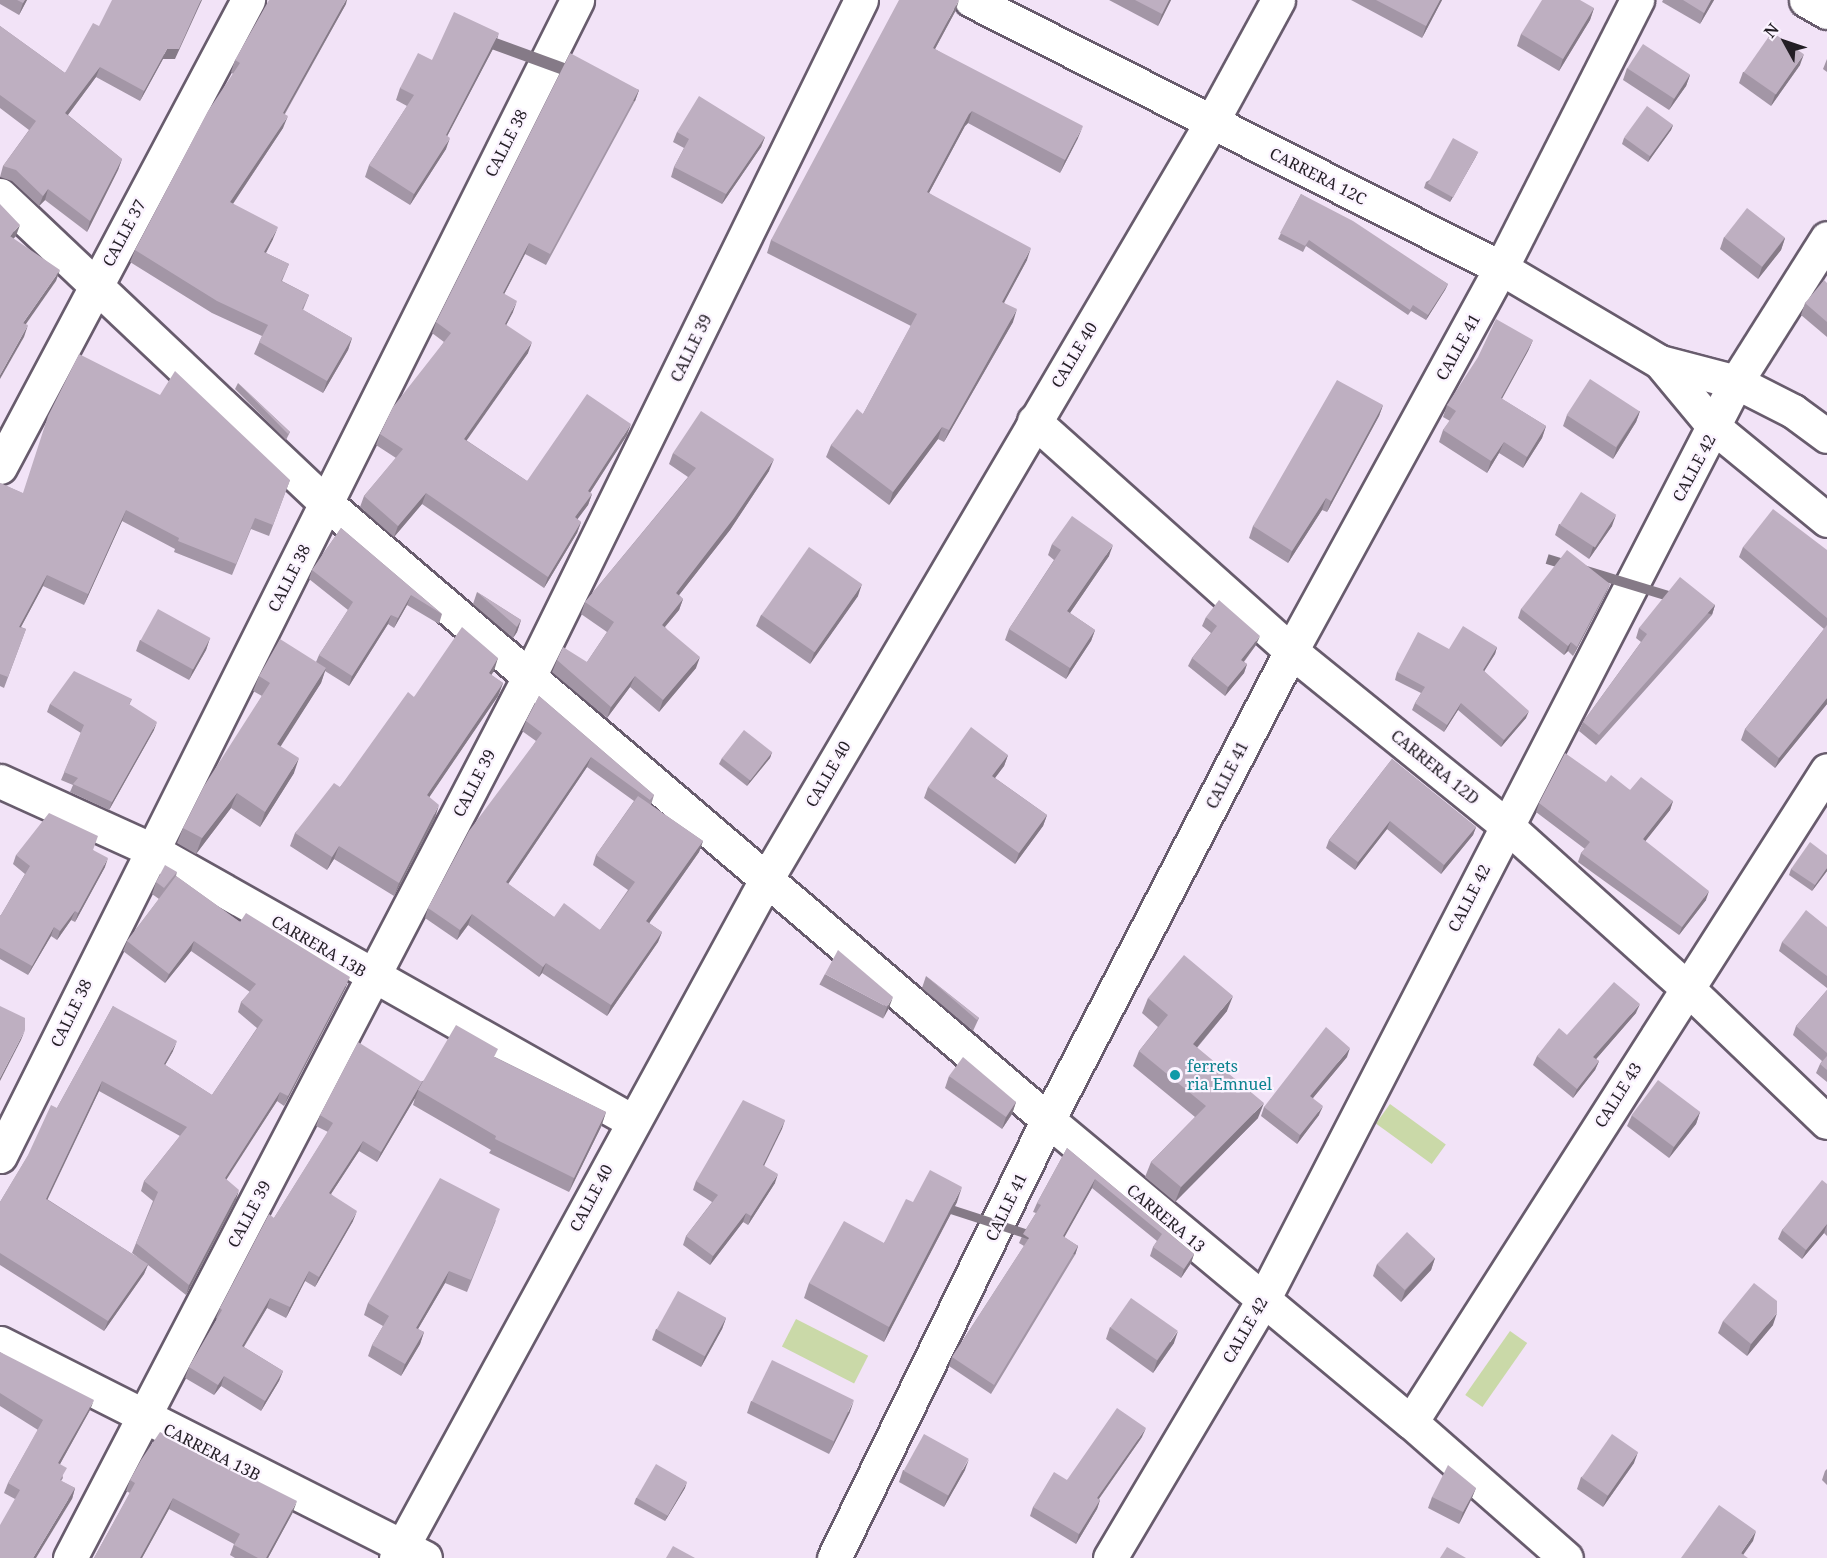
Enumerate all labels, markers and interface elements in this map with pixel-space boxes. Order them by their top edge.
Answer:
north arrow [1755,12,1815,72]
text: N [1759,19,1784,42]
street label: CALLE 38 [481,106,531,180]
street label: CARRERA 12C [1267,143,1369,209]
street label: CALLE 37 [98,196,150,270]
street label: CALLE 41 [1432,310,1484,384]
street label: CALLE 39 [666,311,716,385]
street label: CALLE 40 [1047,319,1101,391]
street label: CALLE 42 [1668,431,1720,505]
street label: CALLE 38 [264,541,314,615]
street label: CARRERA 12D [1387,726,1483,808]
street label: CALLE 40 [801,738,855,810]
street label: CALLE 41 [1202,738,1252,812]
street label: CALLE 39 [449,746,499,820]
street label: CALLE 42 [1444,861,1494,935]
street label: CARRERA 13B [268,911,370,981]
street label: CALLE 38 [46,976,96,1050]
place label: ferrets ria Emnuel [1187,1056,1272,1094]
street label: CALLE 43 [1591,1059,1645,1131]
marker: ferrets ria Emnuel [1168,1068,1182,1082]
street label: CALLE 40 [565,1161,617,1235]
street label: CALLE 41 [981,1170,1031,1244]
street label: CALLE 39 [223,1177,275,1251]
street label: CARRERA 13 [1123,1180,1209,1256]
street label: CALLE 42 [1218,1294,1272,1366]
street label: CARRERA 13B [160,1419,264,1485]

